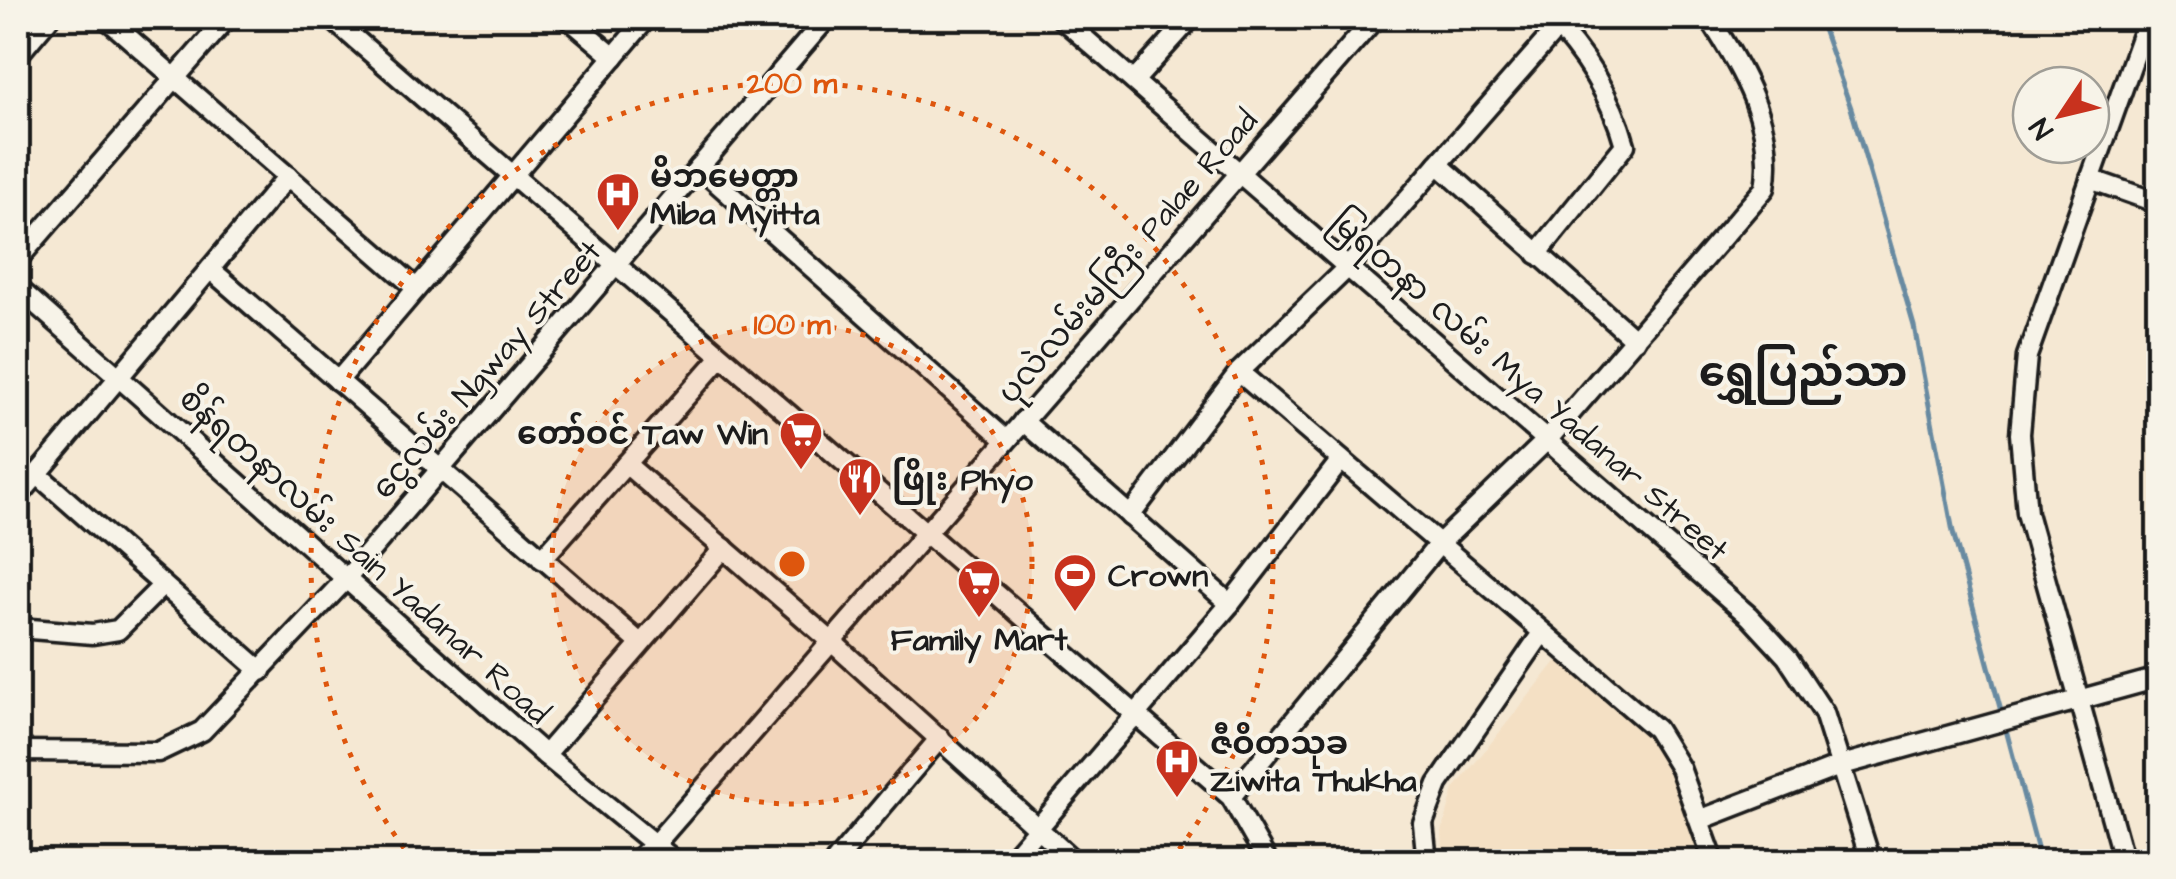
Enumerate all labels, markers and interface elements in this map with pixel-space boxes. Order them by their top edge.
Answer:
text: 200 m [746,63,838,105]
north arrow [2011,65,2111,165]
street label: ပုလဲလမ်းမကြီး Palae Road [986,99,1270,415]
text: N [2020,110,2063,147]
place label: မိဘမေတ္တာ Miba Myitta [650,154,820,238]
hospital icon: မိဘမေတ္တာ Miba Myitta [595,171,641,232]
street label: မြရတနာ လမ်း Mya Yadanar Street [1319,199,1739,574]
street label: ငွေလမ်း Ngway Street [360,229,613,510]
text: 100 m [753,304,831,346]
district label: ရွှေပြည်သာ [1699,344,1907,405]
street label: စိန်ရတနာလမ်း Sain Yadanar Road [167,376,561,737]
supermarket icon: တော်ဝင် Taw Win [778,410,824,471]
place label: တော်ဝင် Taw Win [517,411,768,457]
restaurant icon: ဖြိုး Phyo [837,456,883,517]
place label: ဖြိုး Phyo [892,457,1034,505]
centre of rings [774,546,810,582]
sports icon: Crown [1052,552,1098,613]
place label: Crown [1108,554,1208,599]
supermarket icon: Family Mart [956,558,1002,619]
place label: Family Mart [891,618,1069,664]
place label: ဇီဝိတသုခ Ziwita Thukha [1210,721,1417,804]
hospital icon: ဇီဝိတသုခ Ziwita Thukha [1154,738,1200,799]

